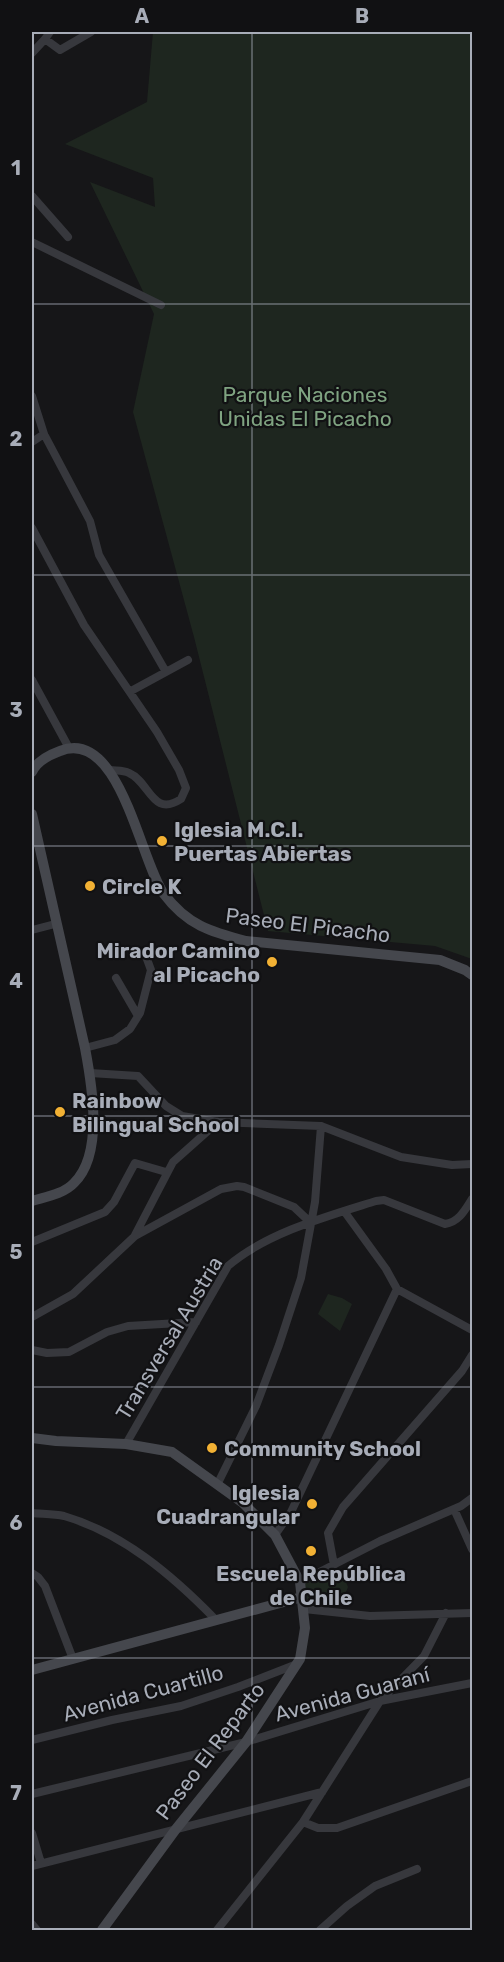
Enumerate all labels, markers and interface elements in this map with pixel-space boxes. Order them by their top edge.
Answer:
text: A [135,4,150,28]
text: B [355,4,369,28]
text: 1 [11,156,21,180]
park label: Parque Naciones Unidas El Picacho [218,382,392,431]
text: 2 [10,427,23,451]
text: 3 [9,698,23,722]
place label: Iglesia M.C.I. Puertas Abiertas [174,817,352,866]
marker: Iglesia M.C.I. Puertas Abiertas [155,834,169,848]
place label: Circle K [102,874,182,899]
marker: Circle K [83,879,97,893]
street label: Paseo El Picacho [224,902,392,948]
place label: Mirador Camino al Picacho [96,938,260,987]
marker: Mirador Camino al Picacho [265,955,279,969]
text: 4 [9,969,23,993]
place label: Rainbow Bilingual School [72,1088,240,1137]
marker: Rainbow Bilingual School [53,1105,67,1119]
text: 5 [10,1240,23,1264]
street label: Transversal Austria [110,1252,228,1424]
place label: Community School [224,1436,421,1461]
marker: Community School [205,1441,219,1455]
place label: Iglesia Cuadrangular [156,1480,300,1529]
marker: Iglesia Cuadrangular [305,1497,319,1511]
text: 6 [9,1511,23,1535]
marker: Escuela República de Chile [304,1544,318,1558]
place label: Escuela República de Chile [216,1561,406,1610]
street label: Avenida Cuartillo [60,1660,226,1726]
street label: Avenida Guaraní [272,1661,433,1727]
street label: Paseo El Reparto [150,1677,270,1825]
text: 7 [10,1781,22,1805]

